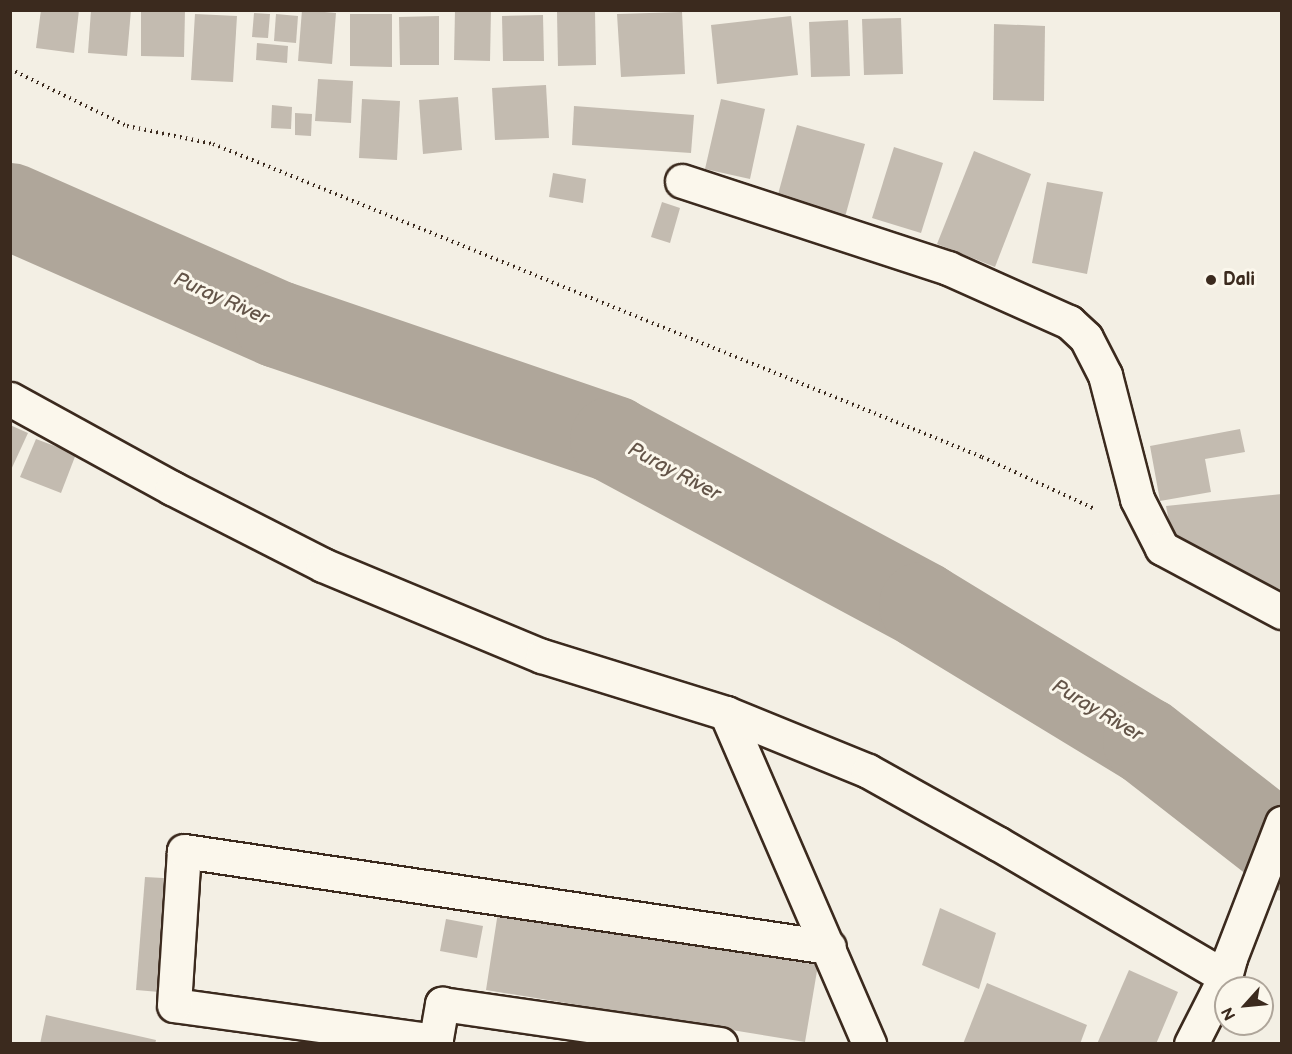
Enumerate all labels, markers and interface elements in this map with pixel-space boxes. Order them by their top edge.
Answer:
water label: Puray River [169,267,273,331]
place label: Dali [1223,269,1255,291]
marker: Dali [1204,273,1218,287]
water label: Puray River [623,437,725,507]
water label: Puray River [1047,674,1147,748]
north arrow [1214,976,1274,1036]
text: N [1218,1004,1240,1023]

